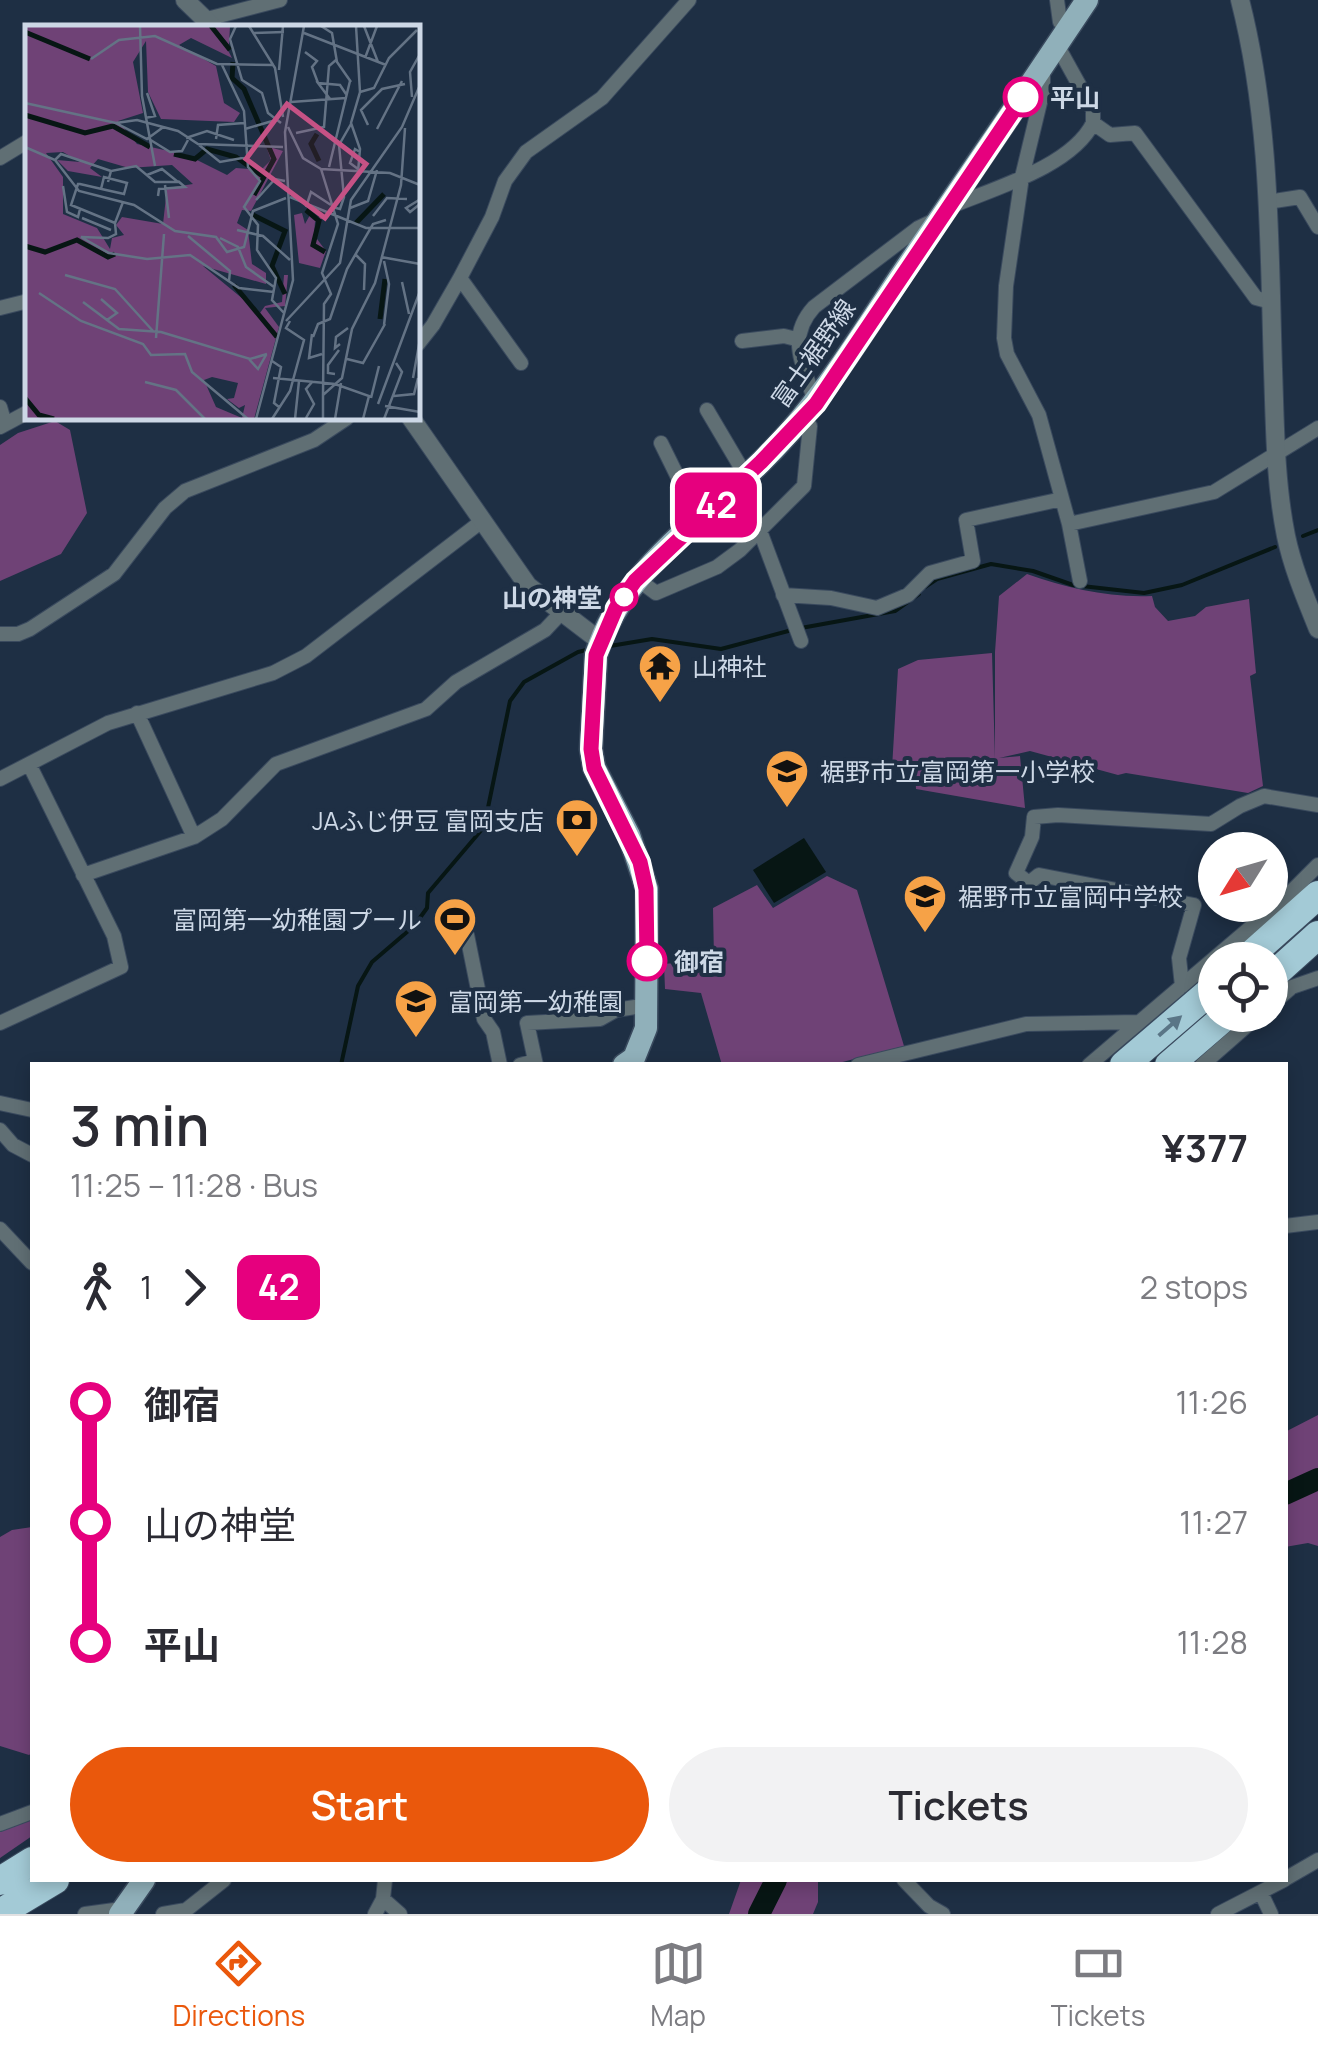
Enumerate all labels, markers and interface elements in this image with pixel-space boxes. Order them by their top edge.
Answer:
inset map [25,25,420,420]
marker: 平山 [1004,78,1042,116]
place label: 平山 [1050,80,1100,115]
street label: 富士裾野線 [763,292,863,414]
line badge: 42 [671,472,761,538]
text: 42 [695,481,737,529]
place label: 山の神堂 [502,580,602,615]
marker: 山の神堂 [611,584,637,610]
temple icon: 山神社 [637,643,683,704]
place label: 山神社 [692,649,767,684]
school or university icon: 裾野市立富岡第一小学校 [764,748,810,809]
place label: 裾野市立富岡第一小学校 [820,754,1095,789]
bank icon: JAふじ伊豆 富岡支店 [554,797,600,858]
place label: JAふじ伊豆 富岡支店 [312,803,544,838]
north arrow [1198,832,1288,922]
map controls [1198,832,1288,1032]
school or university icon: 裾野市立富岡中学校 [902,873,948,934]
place label: 裾野市立富岡中学校 [958,879,1183,914]
sports icon: 富岡第一幼稚園プール [432,896,478,957]
place label: 富岡第一幼稚園プール [172,902,422,937]
marker: 御宿 [628,942,666,980]
button: locate [1198,942,1288,1032]
place label: 御宿 [674,944,724,979]
school or university icon: 富岡第一幼稚園 [393,978,439,1039]
place label: 富岡第一幼稚園 [448,984,623,1019]
one-way arrow [1157,1015,1182,1037]
text: 3 min [70,1087,209,1163]
text: ¥377 [1162,1121,1248,1173]
text: 11:25 – 11:28 · Bus [70,1163,318,1207]
icon: walk [70,1260,125,1315]
icon: forward [167,1260,222,1315]
text: 42 [257,1263,300,1311]
text: 1 [140,1265,152,1309]
text: 2 stops [1140,1265,1248,1309]
text: 御宿 [144,1378,220,1430]
text: 11:26 [1175,1380,1248,1424]
text: 山の神堂 [144,1498,296,1550]
text: 11:27 [1179,1500,1248,1544]
text: 平山 [144,1618,220,1670]
text: 11:28 [1177,1620,1248,1664]
button: Start [70,1747,649,1862]
button: Tickets [669,1747,1248,1862]
tab: Directions [173,1936,305,2034]
tab: Map [650,1936,706,2034]
tab: Tickets [1051,1936,1145,2034]

